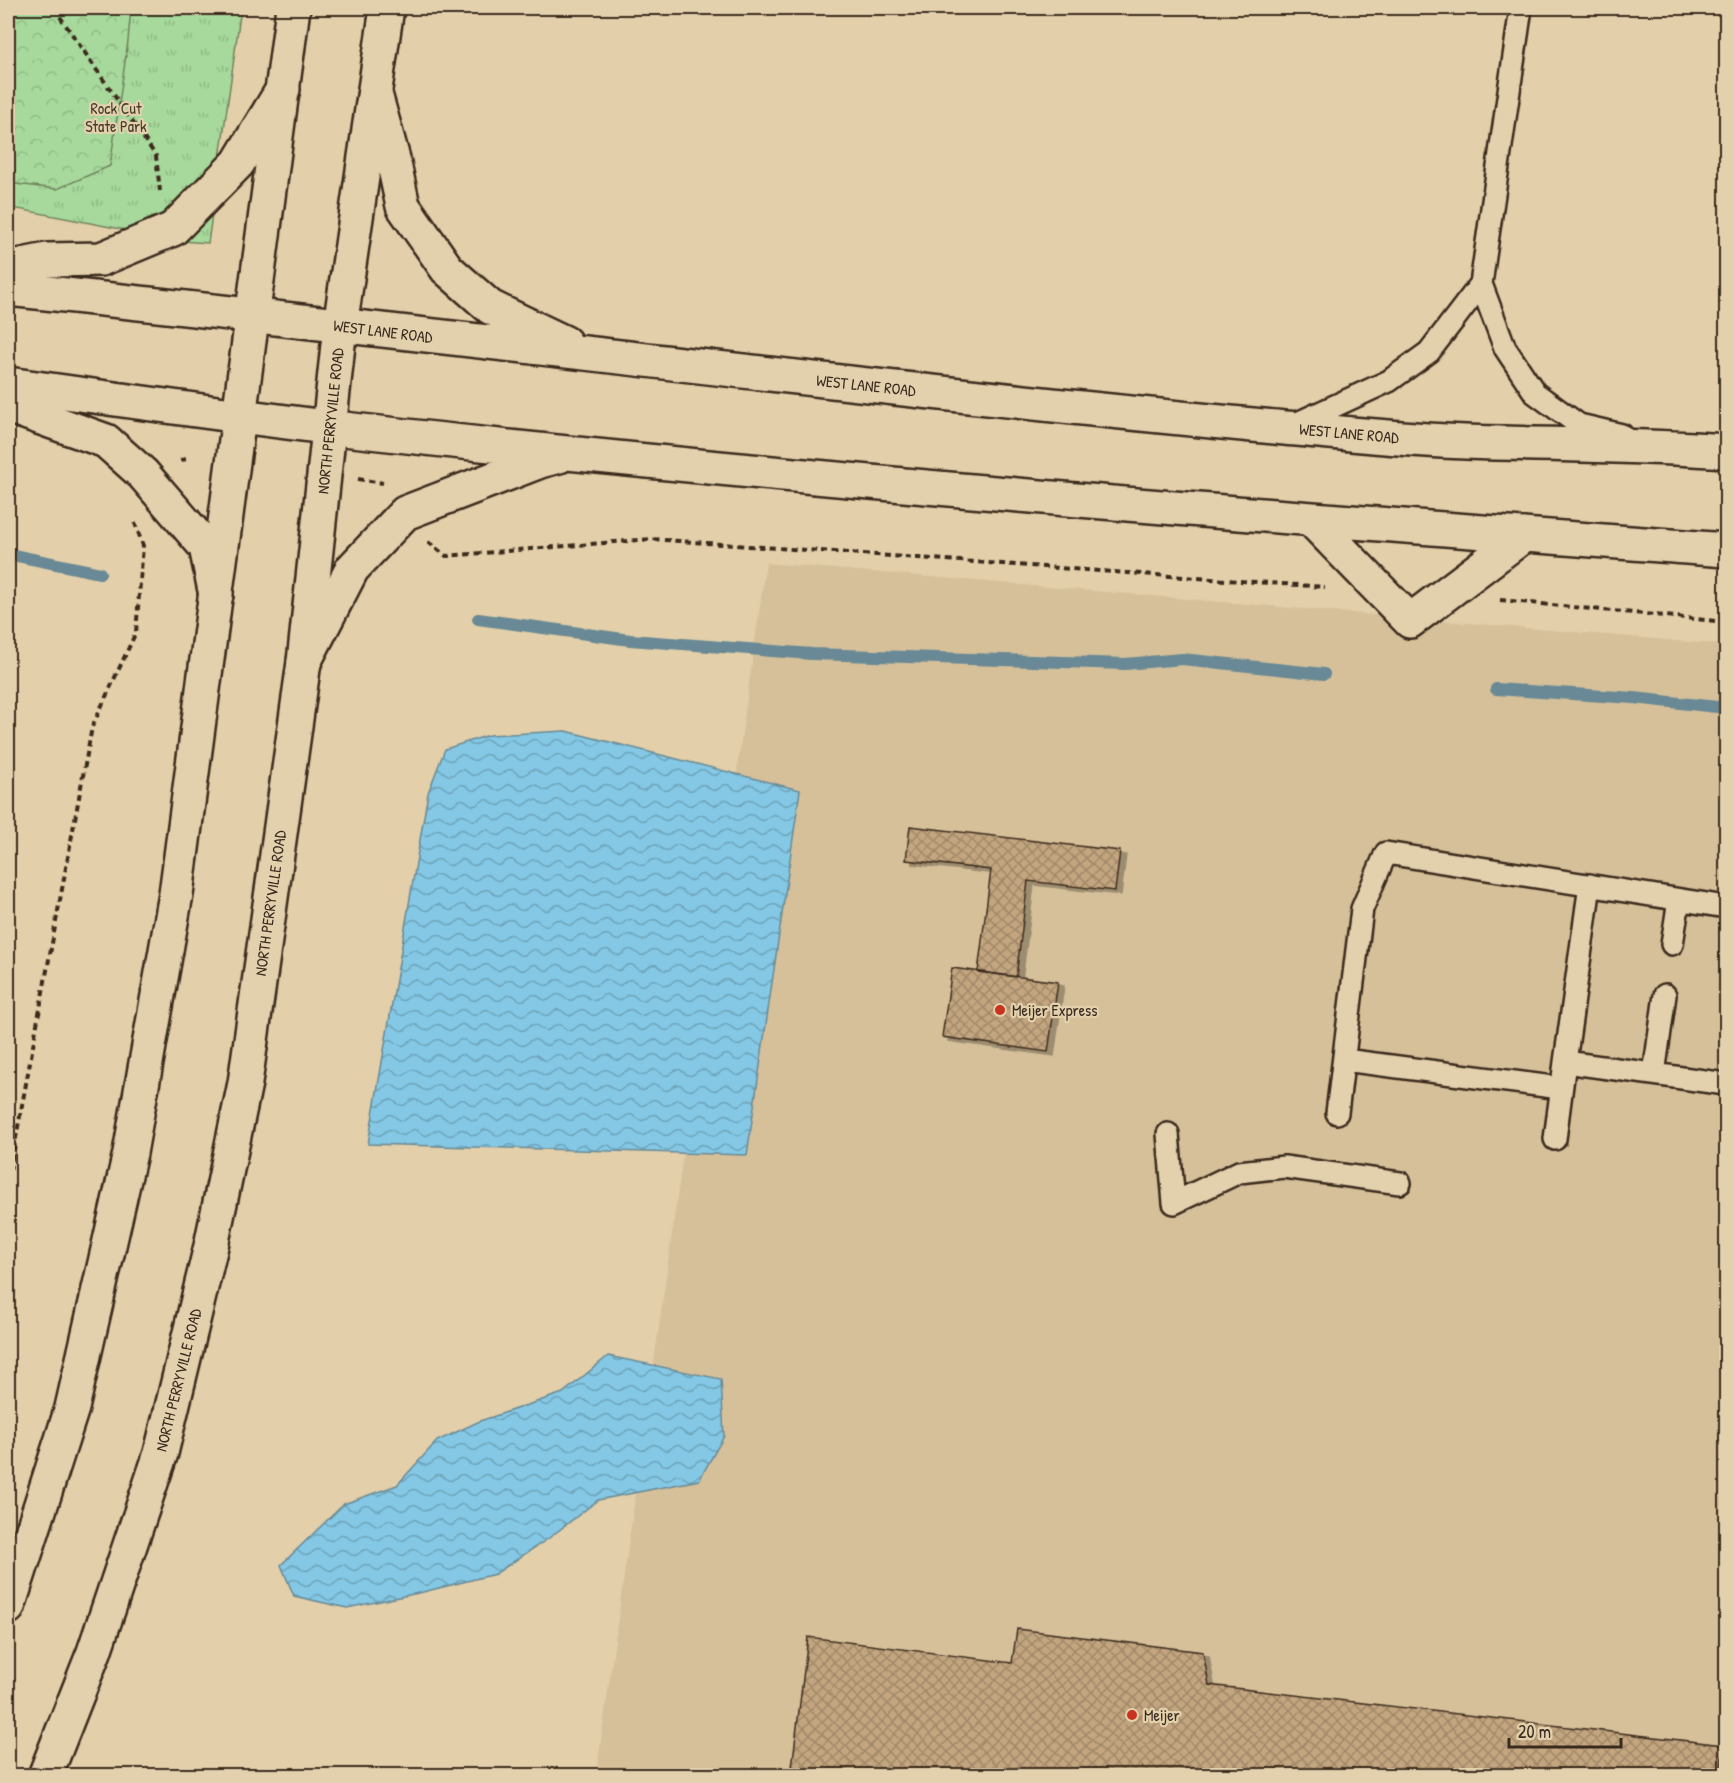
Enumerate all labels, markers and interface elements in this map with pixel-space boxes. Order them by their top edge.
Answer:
park label: Rock Cut State Park [85,97,147,137]
street label: WEST LANE ROAD [332,314,434,348]
street label: NORTH PERRYVILLE ROAD [311,347,349,495]
street label: WEST LANE ROAD [815,369,917,401]
street label: WEST LANE ROAD [1298,418,1400,448]
street label: NORTH PERRYVILLE ROAD [249,828,291,977]
place label: Meijer Express [1012,999,1097,1021]
marker: Meijer Express [993,1003,1007,1017]
street label: NORTH PERRYVILLE ROAD [150,1306,207,1454]
place label: Meijer [1144,1704,1180,1726]
marker: Meijer [1125,1708,1139,1722]
scale bar [1509,1711,1622,1749]
text: 20 m [1518,1719,1551,1744]

